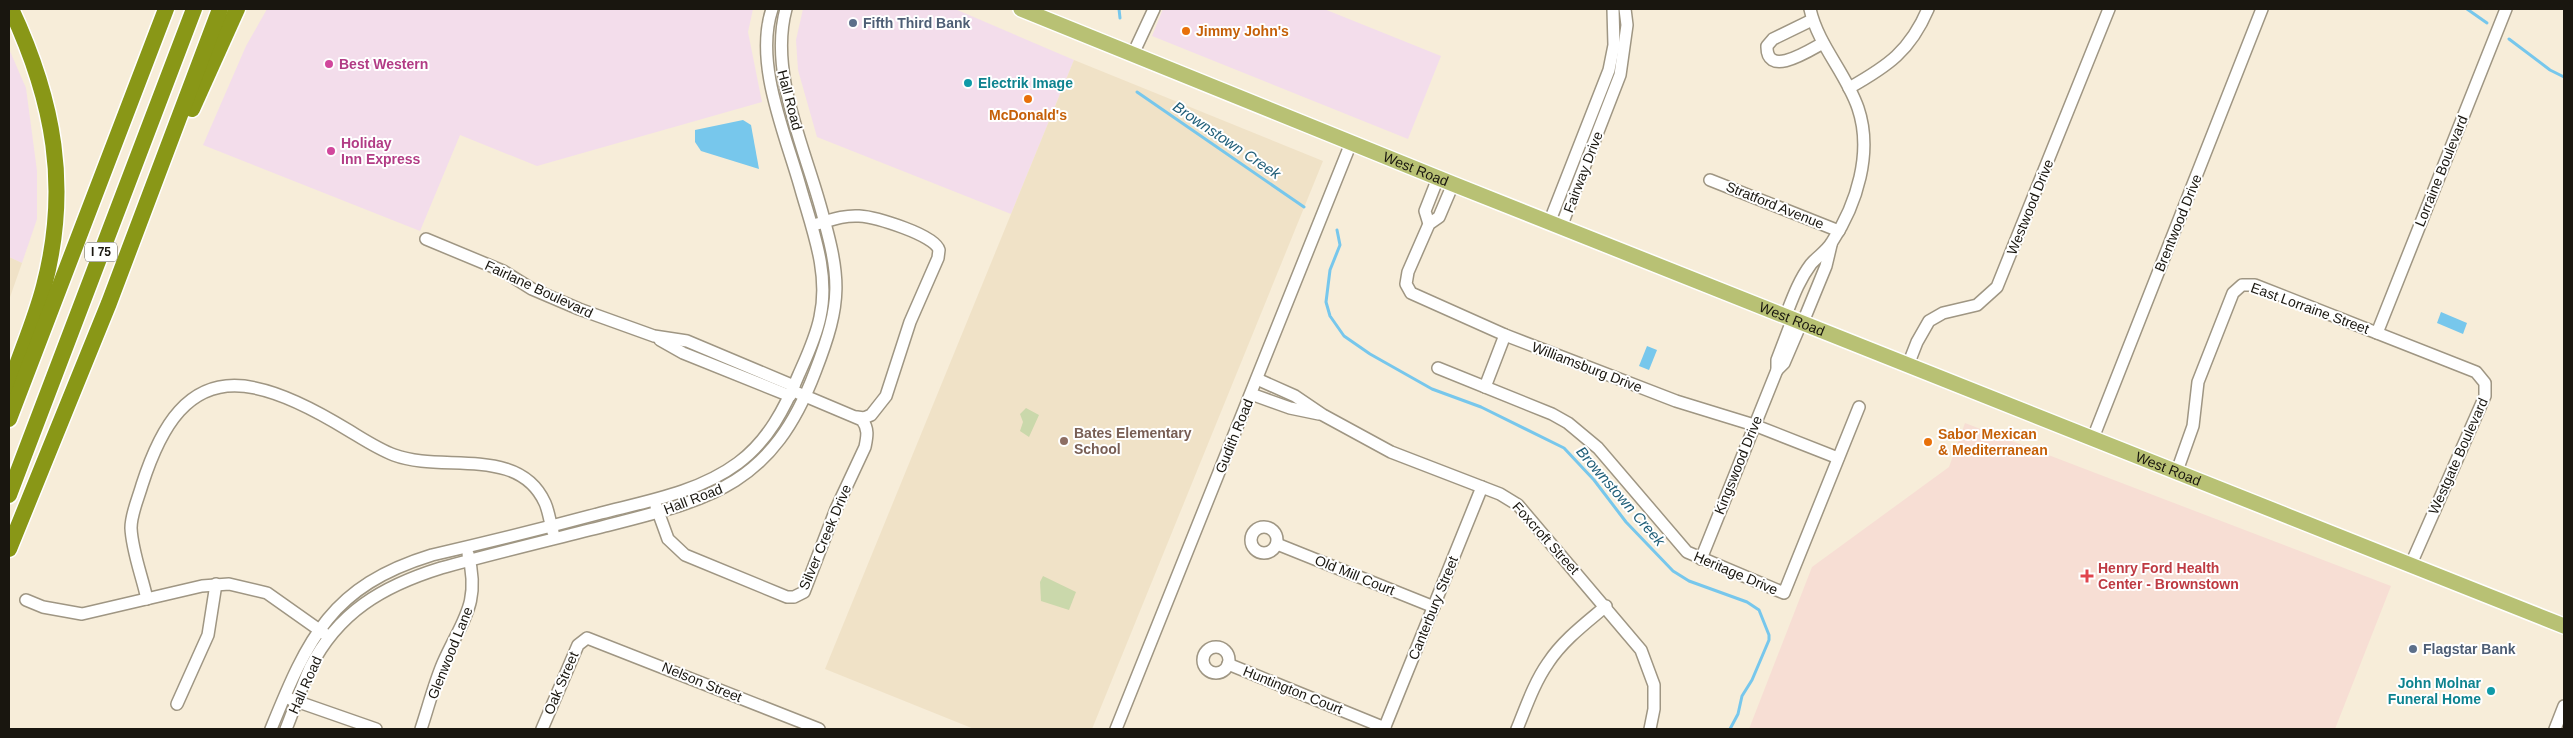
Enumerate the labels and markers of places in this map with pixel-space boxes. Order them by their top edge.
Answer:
place label: Fifth Third Bank [863,15,971,31]
marker: Fifth Third Bank [847,17,859,29]
place label: Jimmy John's [1196,23,1289,39]
marker: Jimmy John's [1180,25,1192,37]
place label: Best Western [339,56,428,72]
marker: Best Western [323,58,335,70]
place label: Electrik Image [978,75,1073,91]
marker: Electrik Image [962,77,974,89]
marker: McDonald's [1022,93,1034,105]
place label: McDonald's [989,107,1067,123]
place label: Holiday Inn Express [341,135,421,167]
marker: Holiday Inn Express [325,145,337,157]
place label: Bates Elementary School [1074,425,1192,457]
place label: Sabor Mexican & Mediterranean [1938,426,2048,458]
marker: Bates Elementary School [1058,435,1070,447]
marker: Sabor Mexican & Mediterranean [1922,436,1934,448]
place label: Henry Ford Health Center - Brownstown [2098,560,2239,592]
marker: Henry Ford Health Center - Brownstown [2080,569,2094,583]
place label: Flagstar Bank [2423,641,2516,657]
marker: Flagstar Bank [2407,643,2419,655]
place label: John Molnar Funeral Home [2388,675,2482,707]
marker: John Molnar Funeral Home [2485,685,2497,697]

